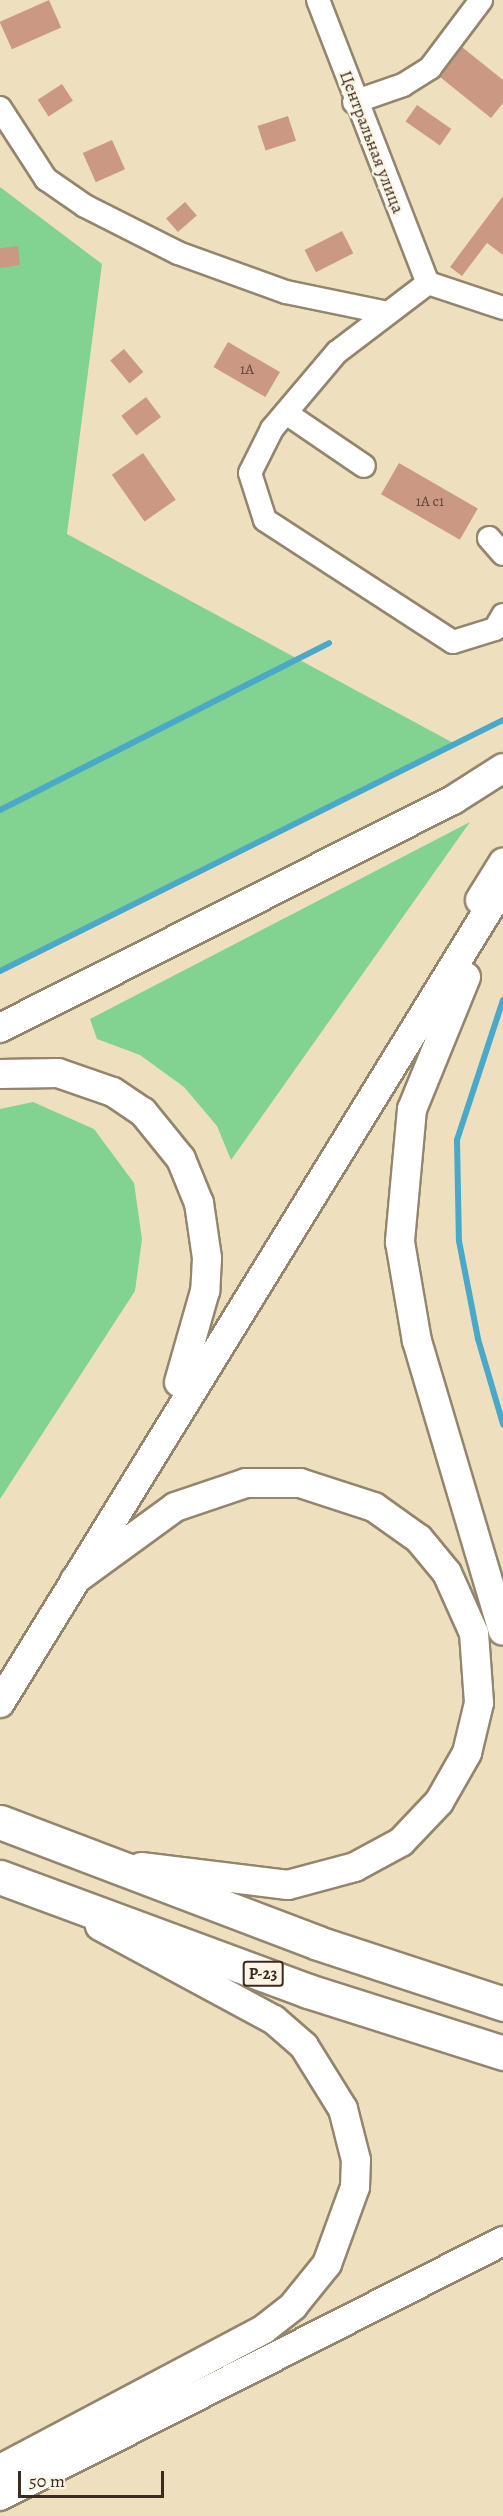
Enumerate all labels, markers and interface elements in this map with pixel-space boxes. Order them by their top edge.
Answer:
street label: Центральная улица [335,68,409,216]
house number: 1А [240,361,254,379]
house number: 1А с1 [416,493,444,511]
road number: Р-23 [242,1961,284,1987]
scale bar [21,2459,166,2497]
text: 50 m [29,2469,65,2493]

